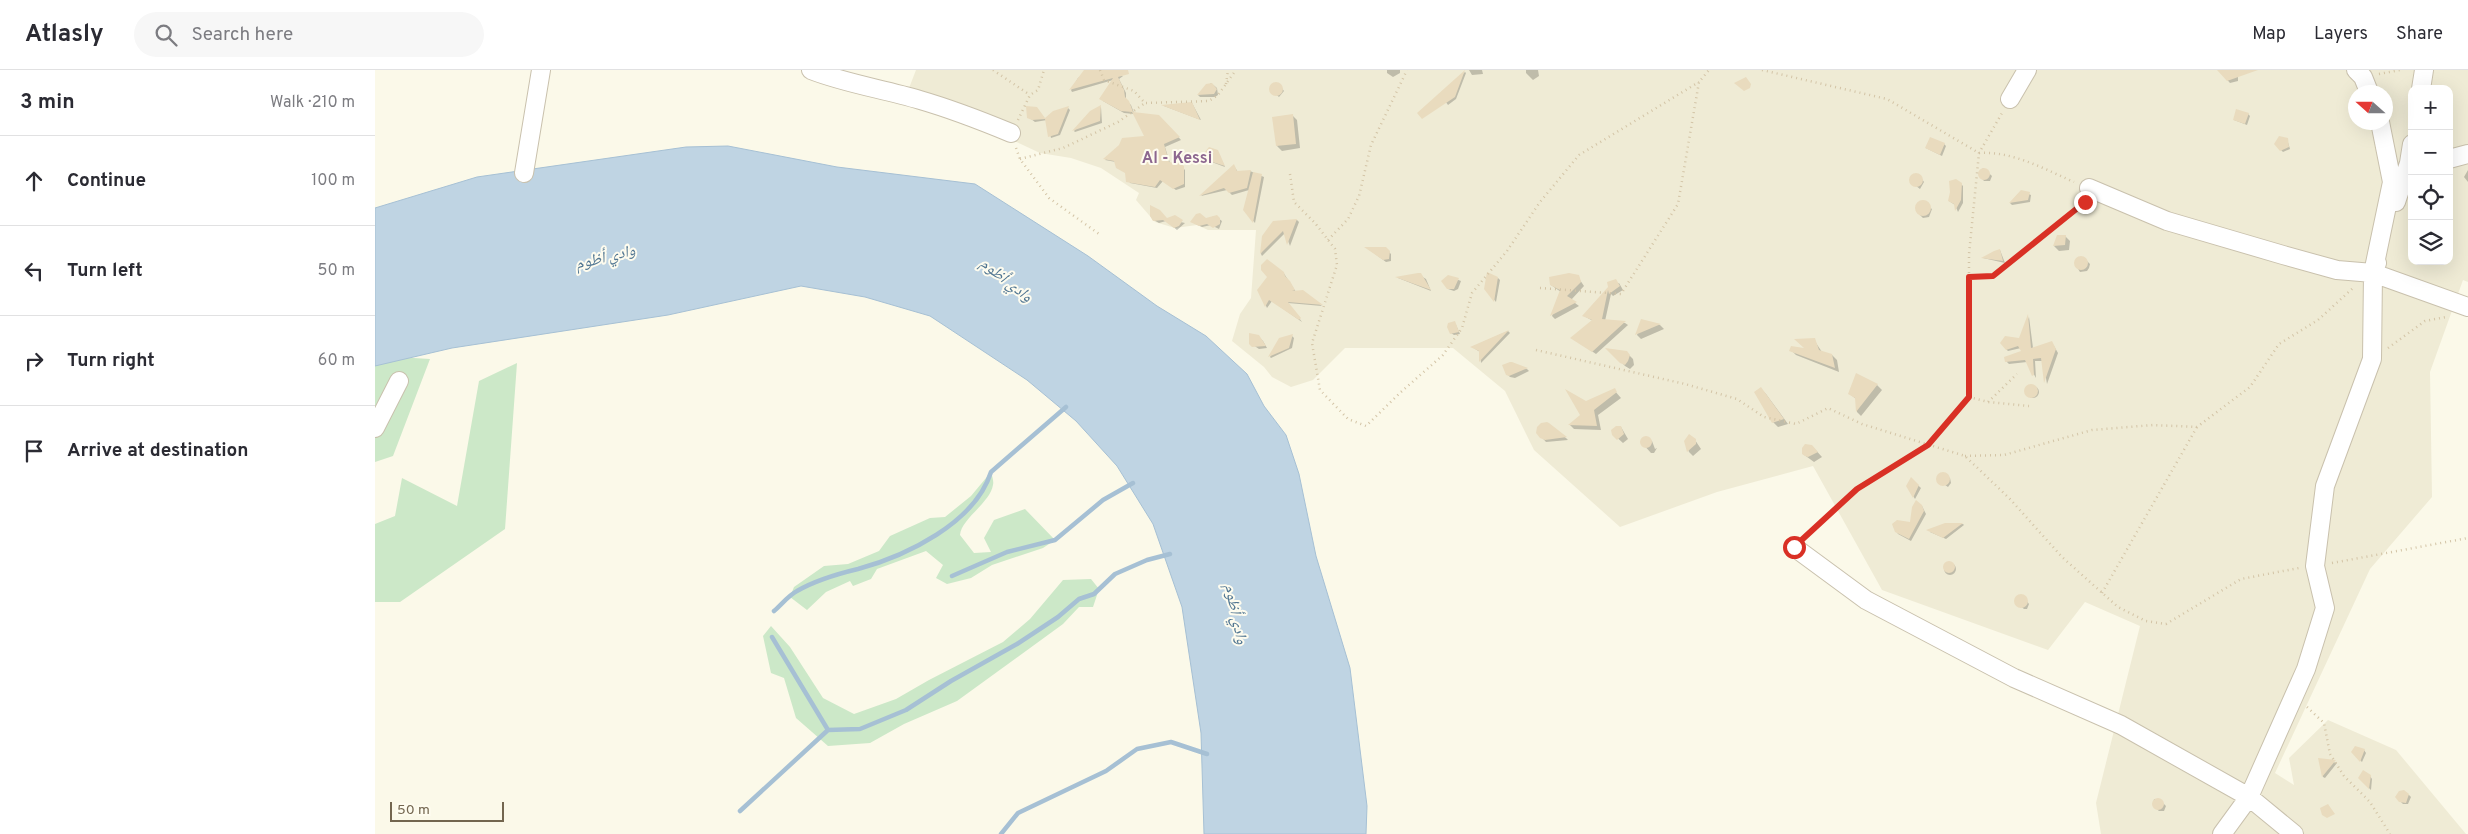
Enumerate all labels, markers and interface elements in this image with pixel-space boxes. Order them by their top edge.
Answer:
search box [134,12,484,57]
text: Atlasly [25,20,104,50]
icon: search [152,21,180,49]
text: Search here [192,23,293,47]
text: Map [2252,23,2286,46]
text: Layers [2314,23,2368,46]
text: Share [2396,23,2443,46]
north arrow [2348,85,2393,130]
map controls [2408,85,2453,265]
button: + [2408,85,2453,130]
text: 3 min [20,89,75,116]
text: Walk · 210 m [270,93,355,113]
button: − [2408,130,2453,175]
district label: Al - Kessi [1142,149,1212,169]
icon: ahead [20,167,48,195]
text: Continue [67,169,146,193]
text: 100 m [311,171,355,191]
button: locate [2408,175,2453,220]
route end [2074,191,2097,214]
button: layers [2408,220,2453,265]
water label: وادي أظوم [573,240,638,276]
water label: وادي أظوم [975,253,1037,308]
icon: left [20,257,48,285]
text: Turn left [67,259,143,283]
text: 50 m [318,261,355,281]
icon: right [20,347,48,375]
text: Turn right [67,349,155,373]
text: 60 m [318,351,355,371]
icon: arrive [20,437,48,465]
text: Arrive at destination [67,439,248,463]
route start [1783,536,1806,559]
water label: وادي أظوم [1218,582,1252,647]
scale bar [390,799,504,822]
text: 50 m [397,802,430,819]

